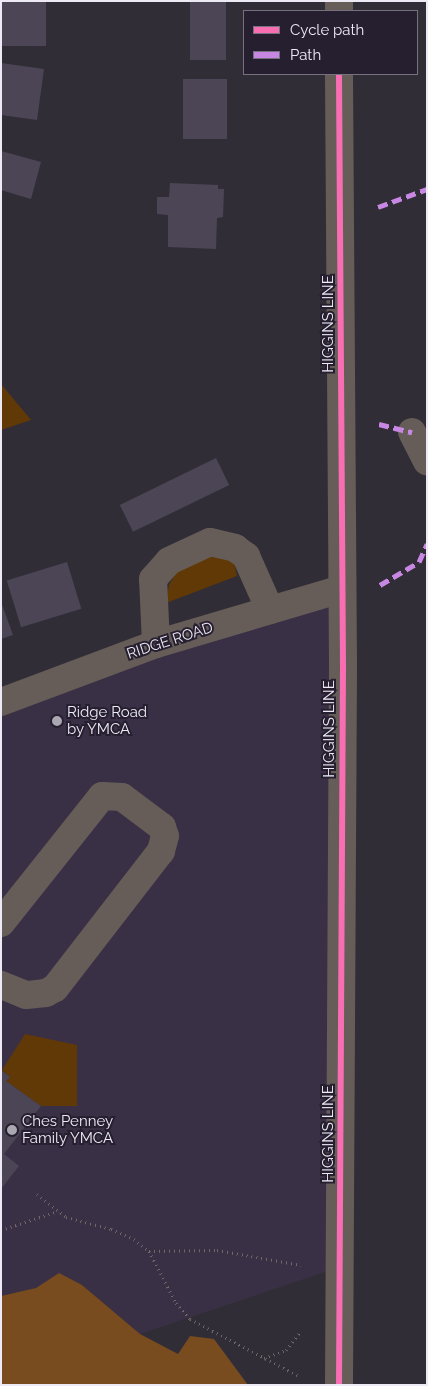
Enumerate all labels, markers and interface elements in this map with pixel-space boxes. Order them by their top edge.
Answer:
legend [243,10,418,75]
text: Cycle path [290,21,364,39]
text: Path [290,46,321,64]
street label: HIGGINS LINE [320,275,338,373]
street label: RIDGE ROAD [125,619,215,663]
street label: HIGGINS LINE [321,680,339,778]
place label: Ridge Road by YMCA [67,703,147,738]
marker: Ridge Road by YMCA [51,715,63,727]
street label: HIGGINS LINE [320,1085,338,1183]
place label: Ches Penney Family YMCA [22,1112,114,1147]
marker: Ches Penney Family YMCA [6,1124,18,1136]

